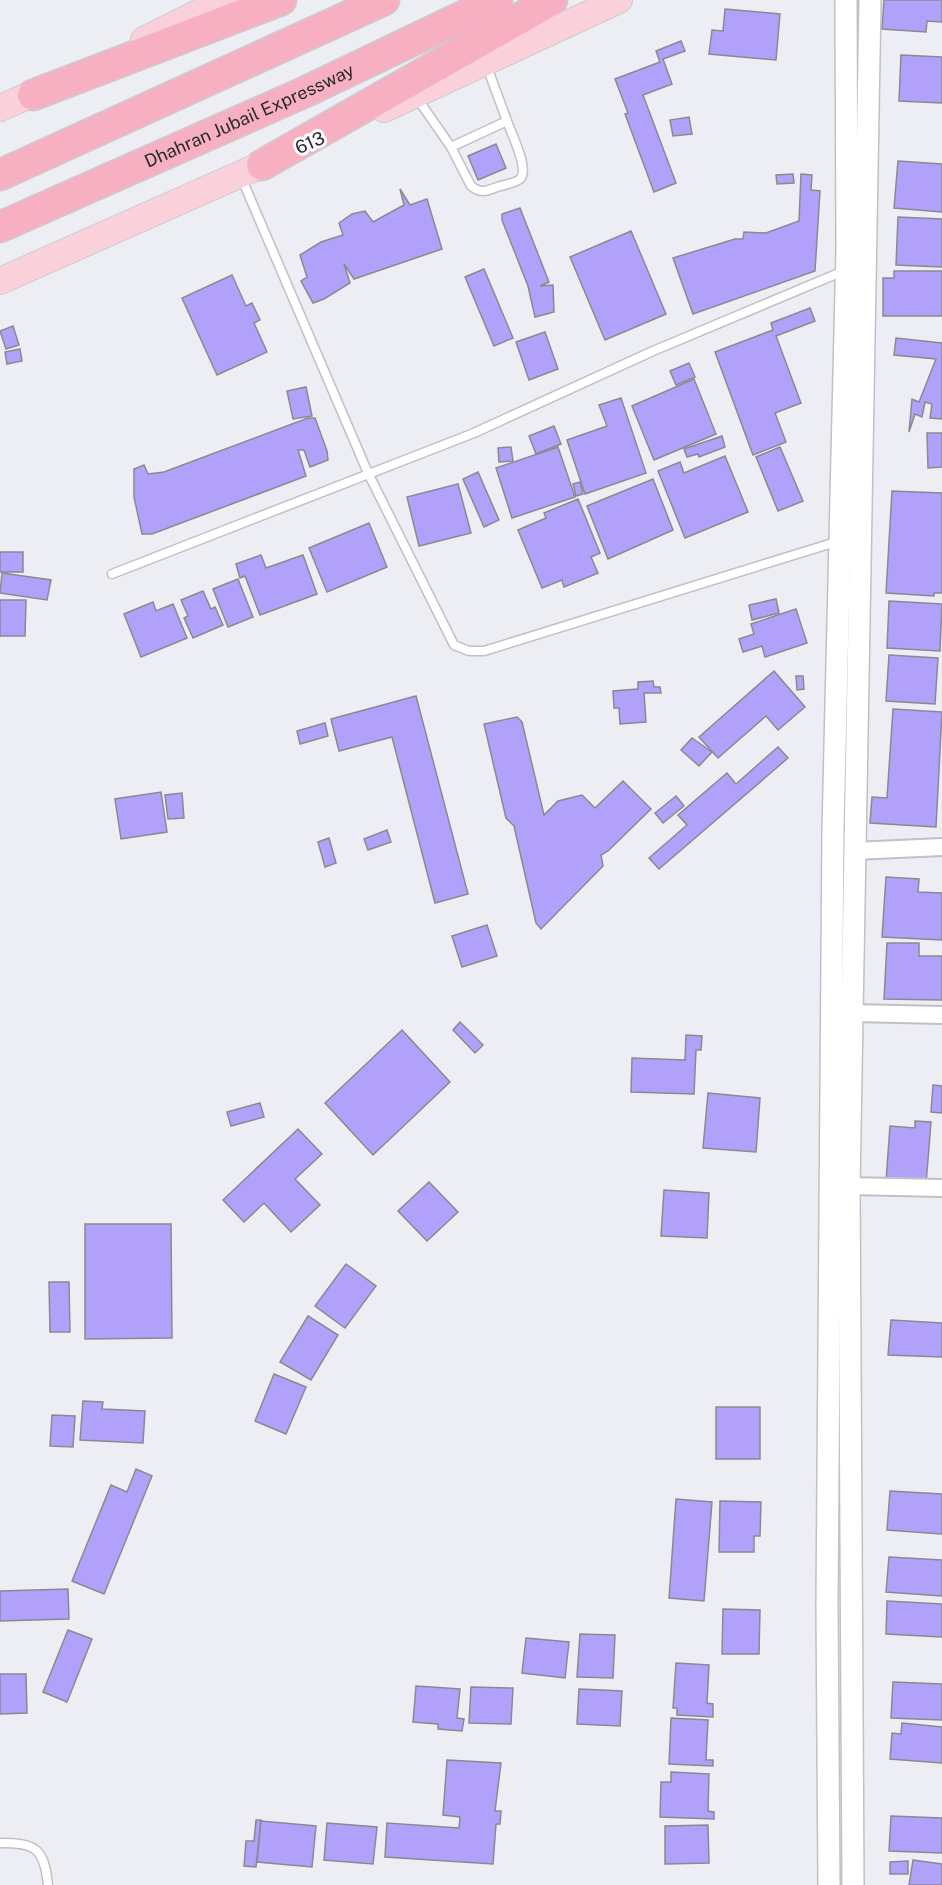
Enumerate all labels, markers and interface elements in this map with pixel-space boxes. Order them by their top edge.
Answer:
street label: Dhahran Jubail Expressway [141,59,358,172]
street label: 613 [292,127,328,158]

